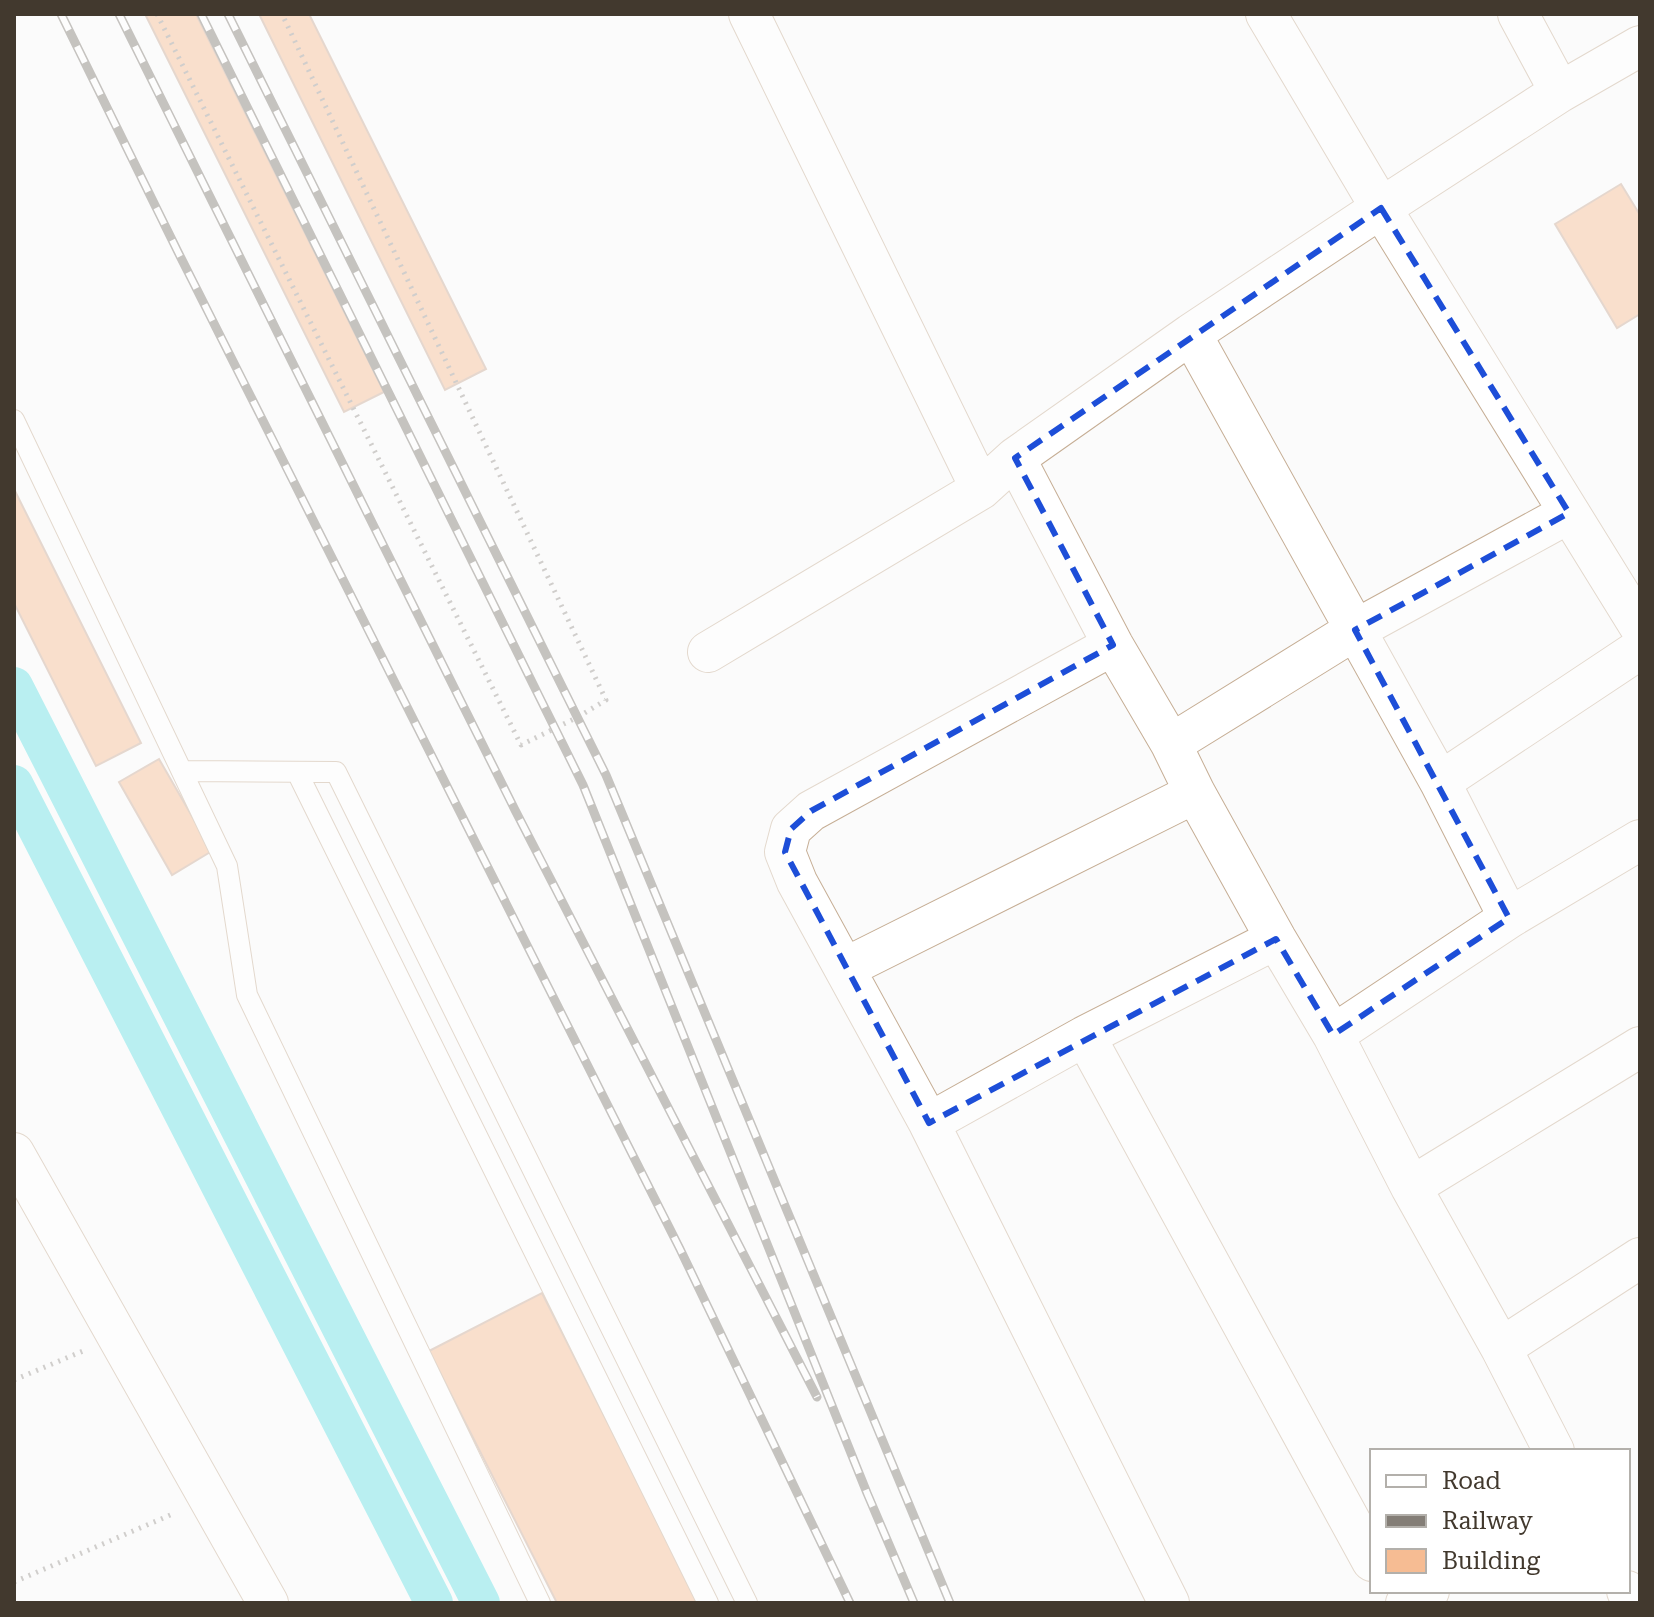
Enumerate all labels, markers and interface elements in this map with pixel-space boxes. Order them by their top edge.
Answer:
legend [1370,1449,1630,1593]
text: Road [1442,1467,1501,1495]
text: Railway [1442,1507,1533,1535]
text: Building [1442,1547,1540,1575]

